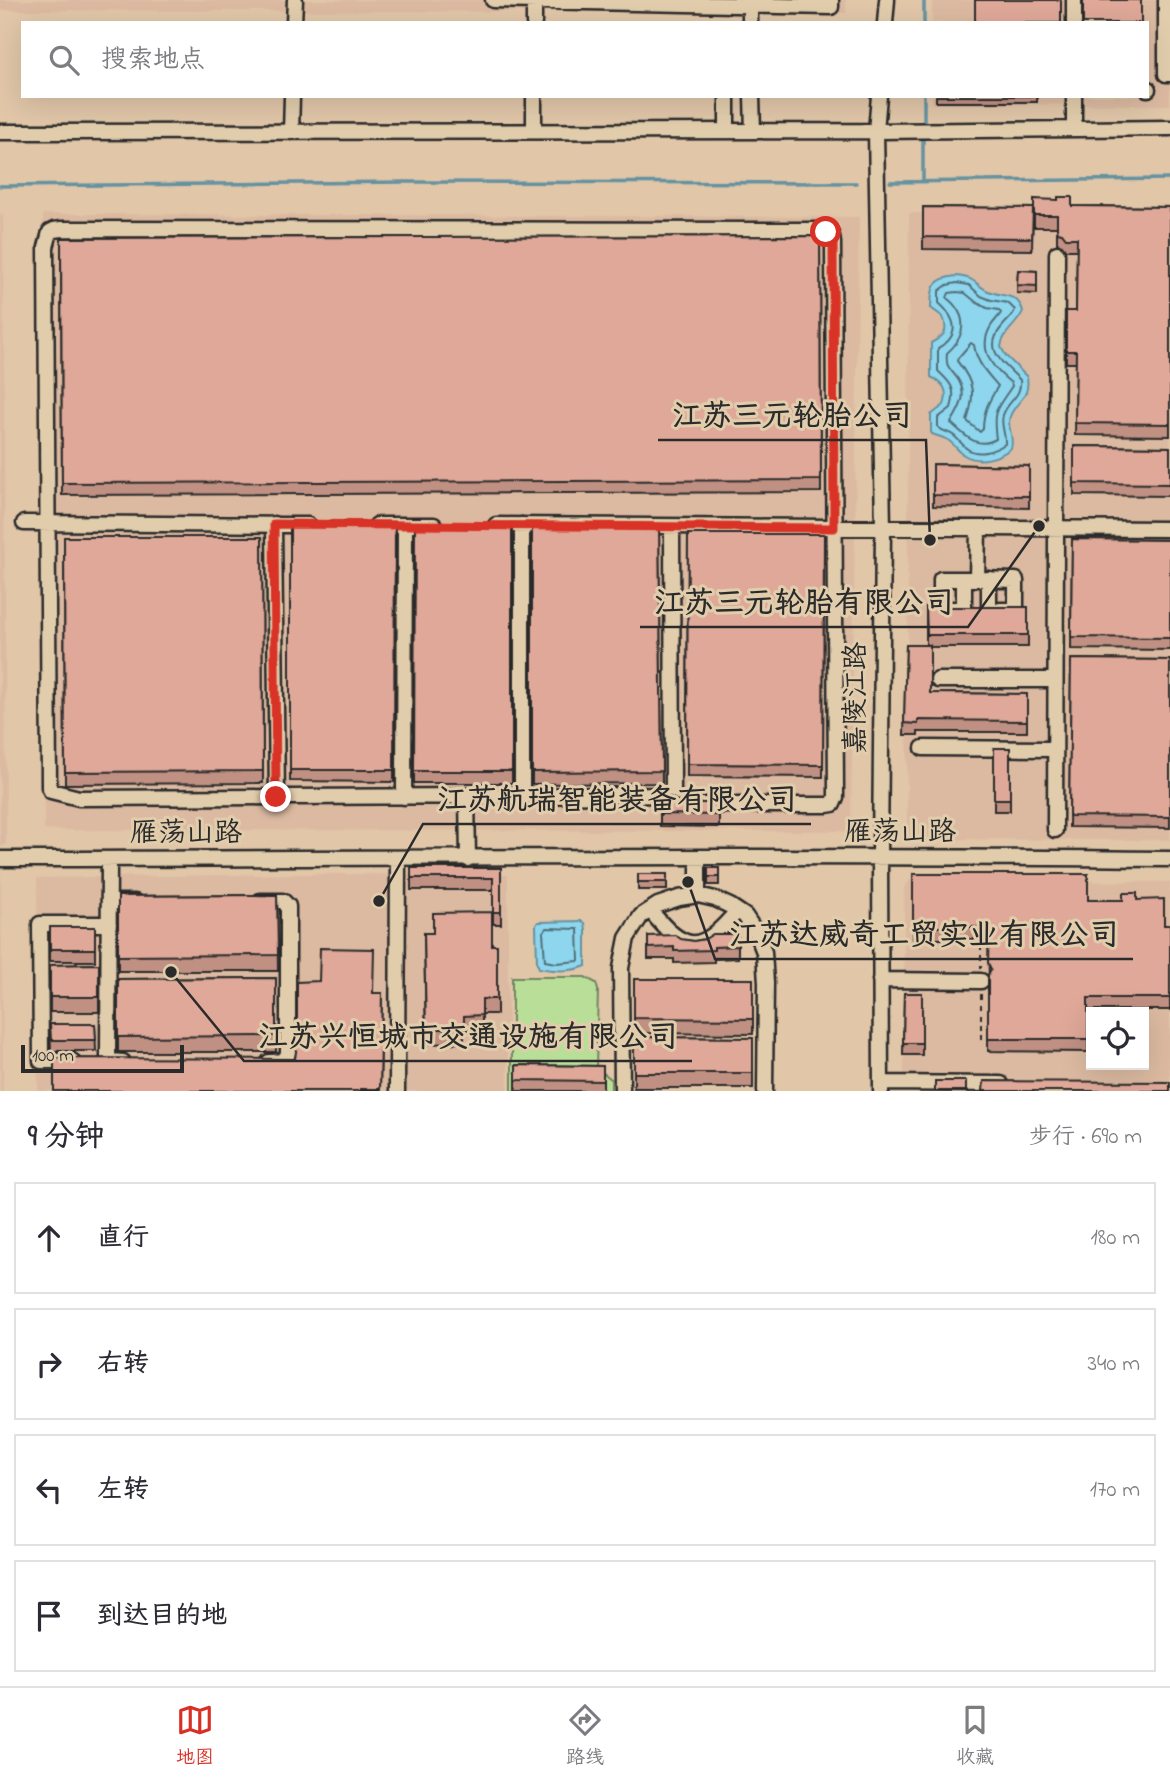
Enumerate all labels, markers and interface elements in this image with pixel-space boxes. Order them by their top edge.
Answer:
search box [21,21,1149,98]
icon: search [45,41,83,79]
text: 搜索地点 [101,42,205,80]
route start [810,216,841,247]
callout: 江苏三元轮胎公司 [658,389,926,440]
text: 江苏三元轮胎公司 [672,396,912,440]
callout: 江苏三元轮胎有限公司 [640,576,968,627]
text: 江苏三元轮胎有限公司 [654,583,954,627]
street label: 嘉陵江路 [837,642,878,754]
callout: 江苏航瑞智能装备有限公司 [423,773,811,824]
text: 江苏航瑞智能装备有限公司 [437,780,797,824]
route end [260,781,291,812]
street label: 雁荡山路 [844,813,956,854]
street label: 雁荡山路 [130,814,242,855]
callout: 江苏达威奇工贸实业有限公司 [715,908,1133,959]
text: 江苏达威奇工贸实业有限公司 [729,915,1119,959]
map controls [1086,1007,1149,1070]
button: locate [1086,1007,1149,1070]
callout: 江苏兴恒城市交通设施有限公司 [244,1010,692,1061]
text: 江苏兴恒城市交通设施有限公司 [258,1017,678,1061]
scale bar [21,1042,184,1074]
text: 100 m [32,1043,74,1070]
text: 9 分钟 [28,1116,105,1160]
text: 步行 · 690 m [1029,1121,1142,1154]
icon: ahead [30,1219,68,1257]
text: 直行 [97,1220,149,1258]
text: 180 m [1091,1222,1140,1255]
icon: right [30,1345,68,1383]
text: 右转 [97,1346,149,1384]
text: 340 m [1087,1348,1140,1381]
icon: left [30,1471,68,1509]
text: 左转 [97,1472,149,1510]
text: 170 m [1090,1474,1140,1507]
icon: arrive [30,1597,68,1635]
text: 到达目的地 [97,1598,227,1636]
tab: 地图 [176,1701,214,1772]
tab: 路线 [566,1701,604,1772]
tab: 收藏 [956,1701,994,1772]

